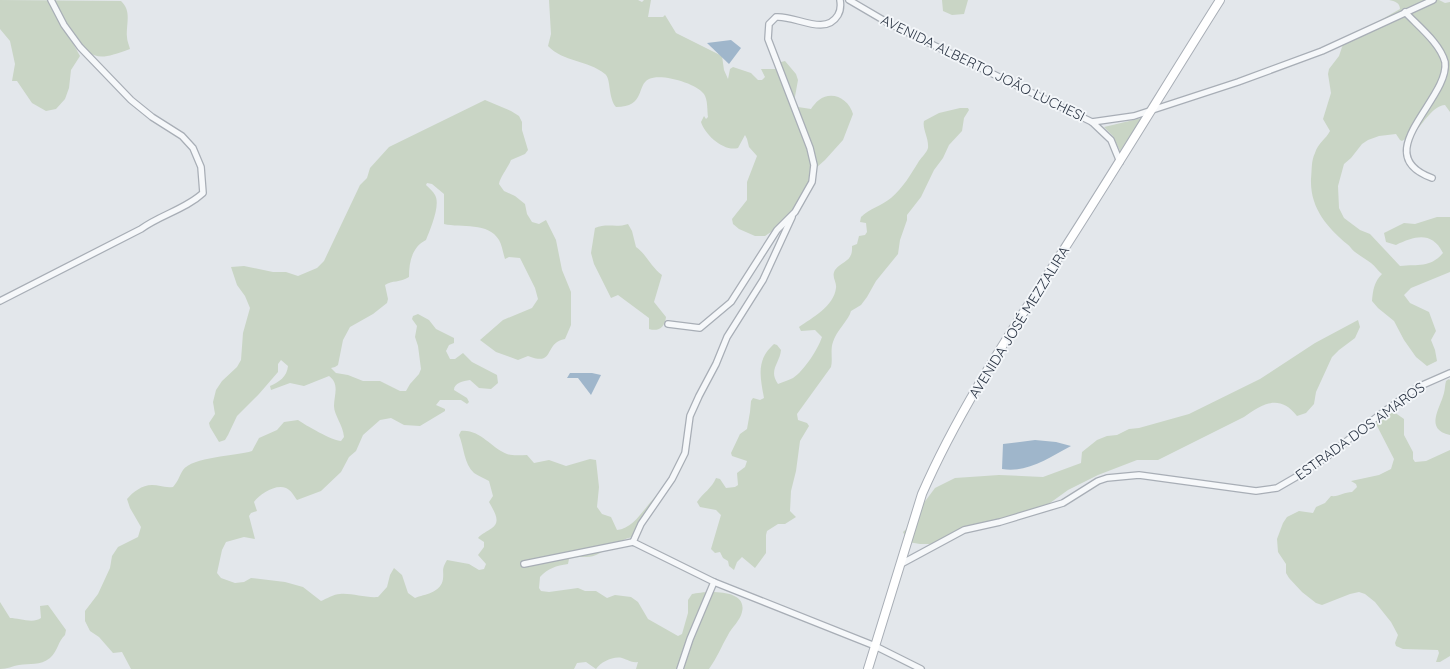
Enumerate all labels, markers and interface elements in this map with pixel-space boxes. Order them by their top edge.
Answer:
street label: AVENIDA ALBERTO JOÃO LUCHESI [878,11,1088,125]
street label: AVENIDA JOSÉ MEZZALIRA [965,243,1073,401]
street label: ESTRADA DOS AMAROS [1292,378,1428,484]

